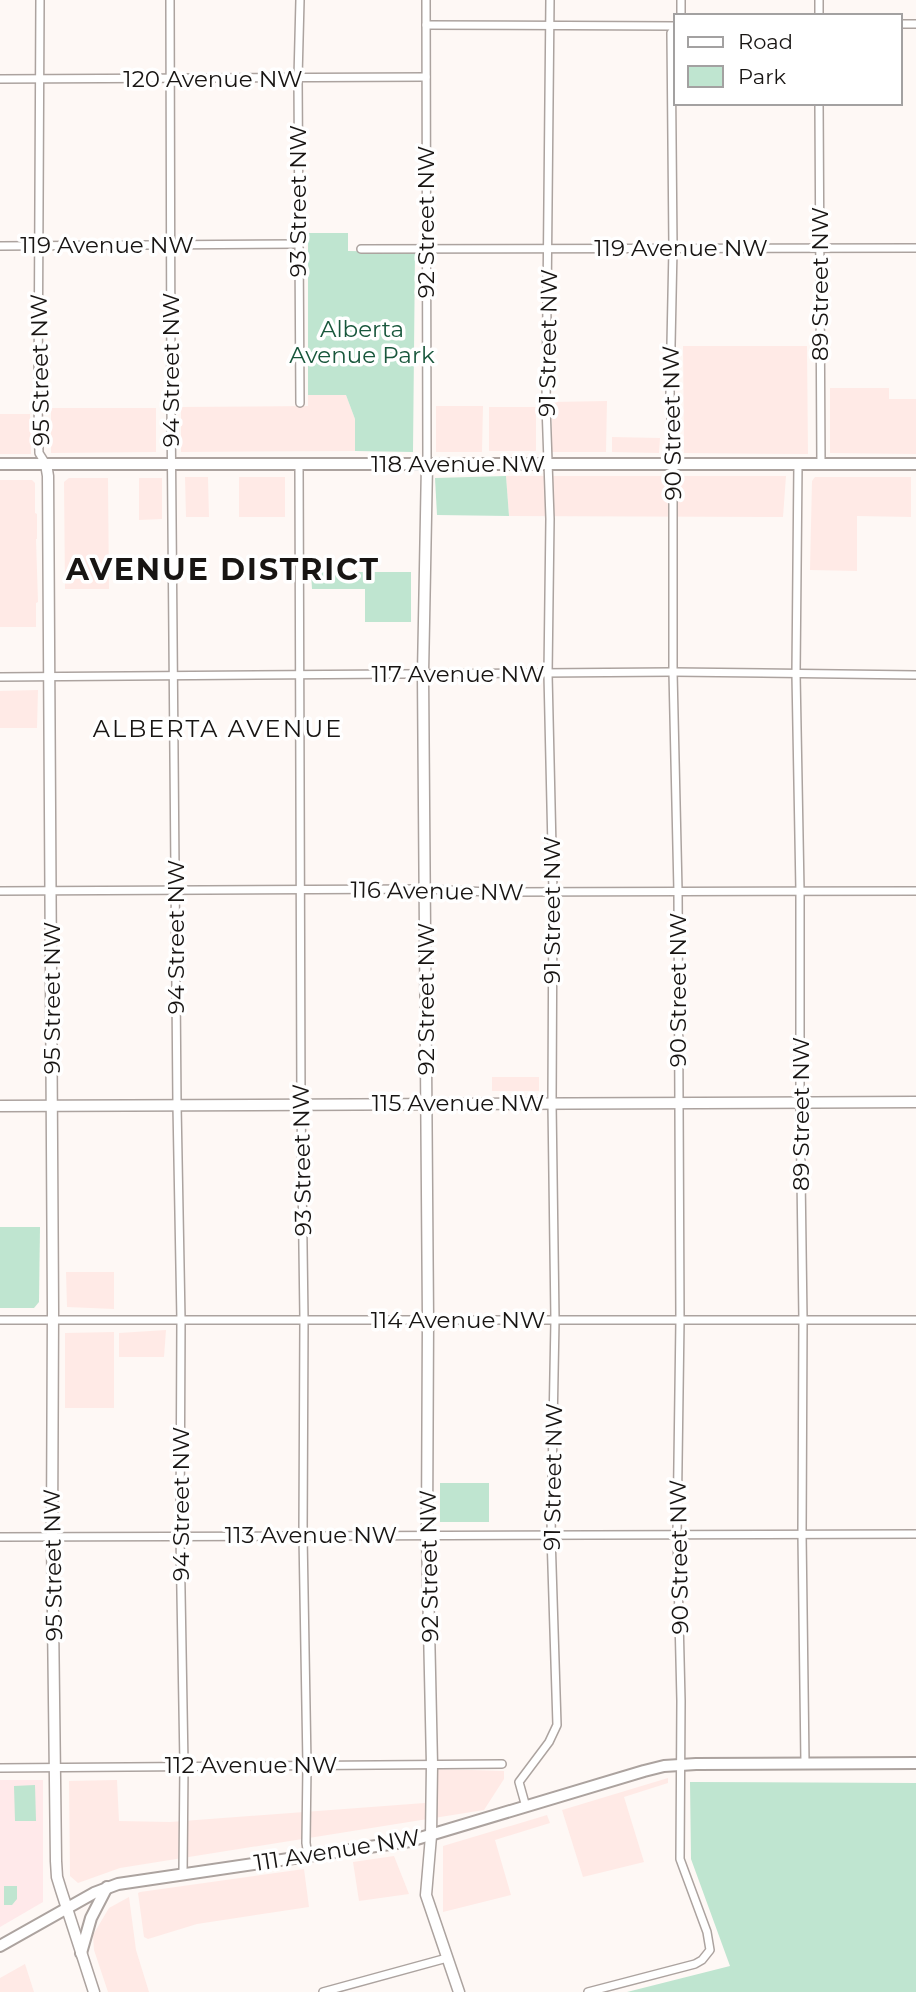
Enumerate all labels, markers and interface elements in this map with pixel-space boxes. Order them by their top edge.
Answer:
legend [674,14,902,105]
text: Road [738,29,793,54]
text: Park [738,64,786,89]
street label: 120 Avenue NW [123,65,303,93]
street label: 93 Street NW [284,125,312,277]
street label: 92 Street NW [412,146,440,298]
street label: 89 Street NW [806,207,834,361]
street label: 119 Avenue NW [20,231,194,259]
street label: 119 Avenue NW [594,234,768,262]
street label: 91 Street NW [533,269,563,417]
street label: 94 Street NW [157,293,185,447]
street label: 95 Street NW [25,294,55,446]
park label: Alberta Avenue Park [289,315,435,369]
street label: 90 Street NW [657,345,687,501]
street label: 118 Avenue NW [371,450,545,478]
district label: AVENUE DISTRICT [65,551,380,588]
street label: 117 Avenue NW [372,660,544,688]
district label: ALBERTA AVENUE [93,714,343,743]
street label: 91 Street NW [538,836,566,984]
street label: 94 Street NW [162,860,190,1014]
street label: 116 Avenue NW [350,875,524,907]
street label: 90 Street NW [664,913,692,1067]
street label: 95 Street NW [38,922,66,1074]
street label: 92 Street NW [412,923,440,1075]
street label: 89 Street NW [787,1037,815,1191]
street label: 93 Street NW [287,1084,317,1236]
street label: 115 Avenue NW [372,1089,544,1117]
street label: 114 Avenue NW [371,1306,545,1334]
street label: 91 Street NW [538,1403,568,1551]
street label: 94 Street NW [167,1427,195,1581]
street label: 90 Street NW [664,1479,694,1635]
street label: 95 Street NW [38,1489,68,1641]
street label: 92 Street NW [414,1489,444,1643]
street label: 113 Avenue NW [225,1521,397,1549]
street label: 112 Avenue NW [165,1751,337,1779]
street label: 111 Avenue NW [252,1823,422,1877]

